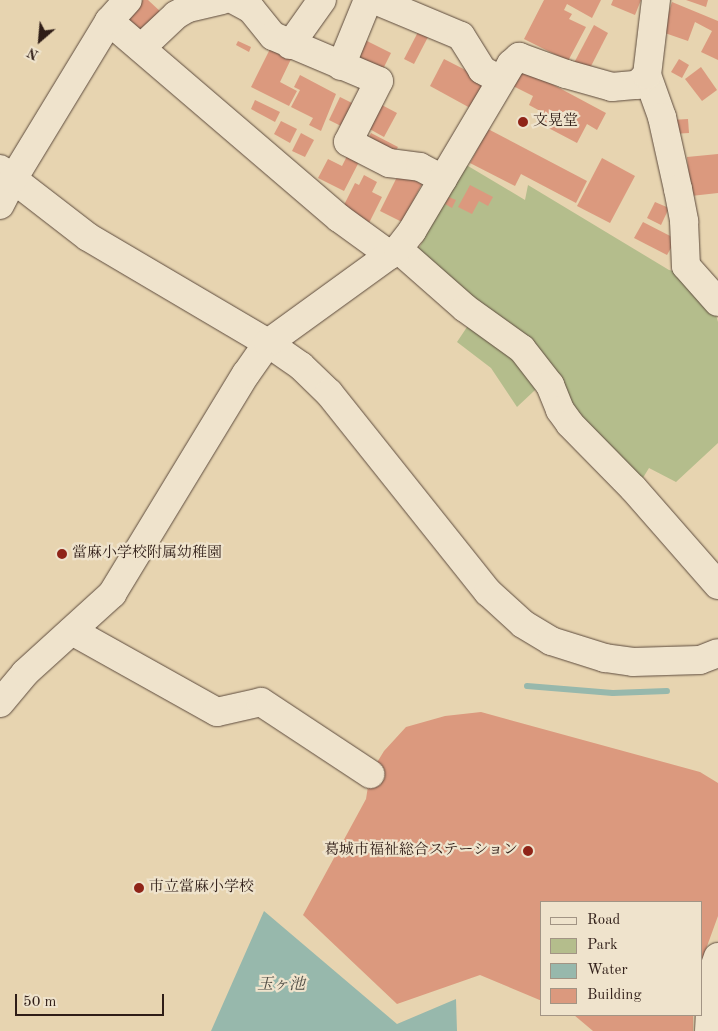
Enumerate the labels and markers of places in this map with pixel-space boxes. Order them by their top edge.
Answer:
place label: 文晃堂 [533,113,578,131]
marker: 文晃堂 [517,116,529,128]
place label: 當麻小学校附属幼稚園 [72,545,222,563]
marker: 當麻小学校附属幼稚園 [56,548,68,560]
place label: 葛城市福祉総合ステーション [323,842,518,860]
marker: 葛城市福祉総合ステーション [522,845,534,857]
place label: 市立當麻小学校 [149,879,254,897]
marker: 市立當麻小学校 [133,882,145,894]

